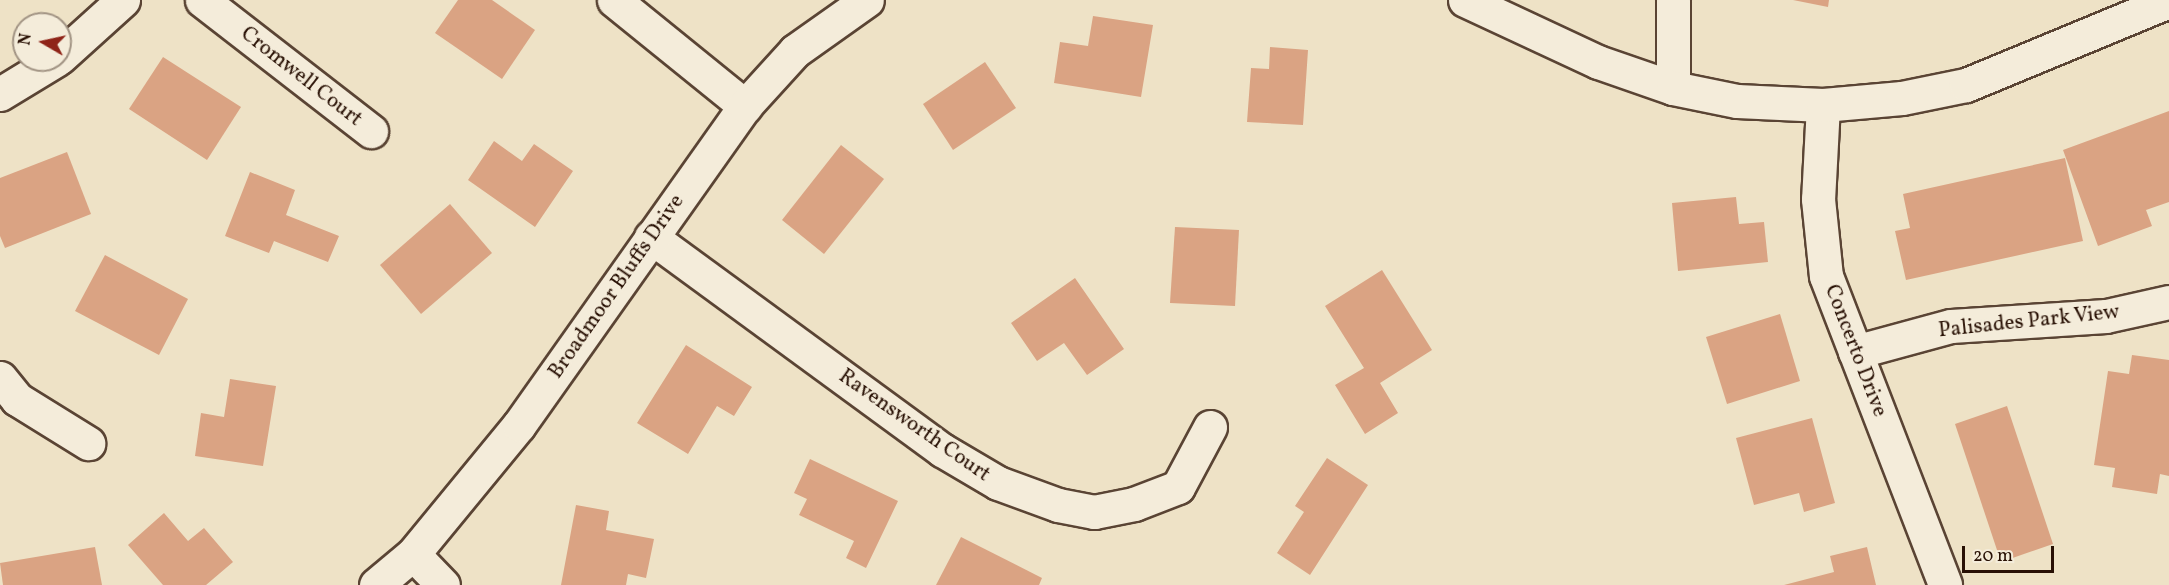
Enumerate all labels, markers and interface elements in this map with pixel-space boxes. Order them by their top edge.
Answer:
north arrow [12,12,72,72]
street label: Cromwell Court [235,22,367,132]
text: N [14,32,38,47]
street label: Broadmoor Bluffs Drive [544,190,690,384]
street label: Concerto Drive [1818,281,1892,421]
street label: Palisades Park View [1937,300,2121,344]
street label: Ravensworth Court [833,364,995,488]
scale bar [1965,534,2056,572]
text: 20 m [1973,544,2013,569]

